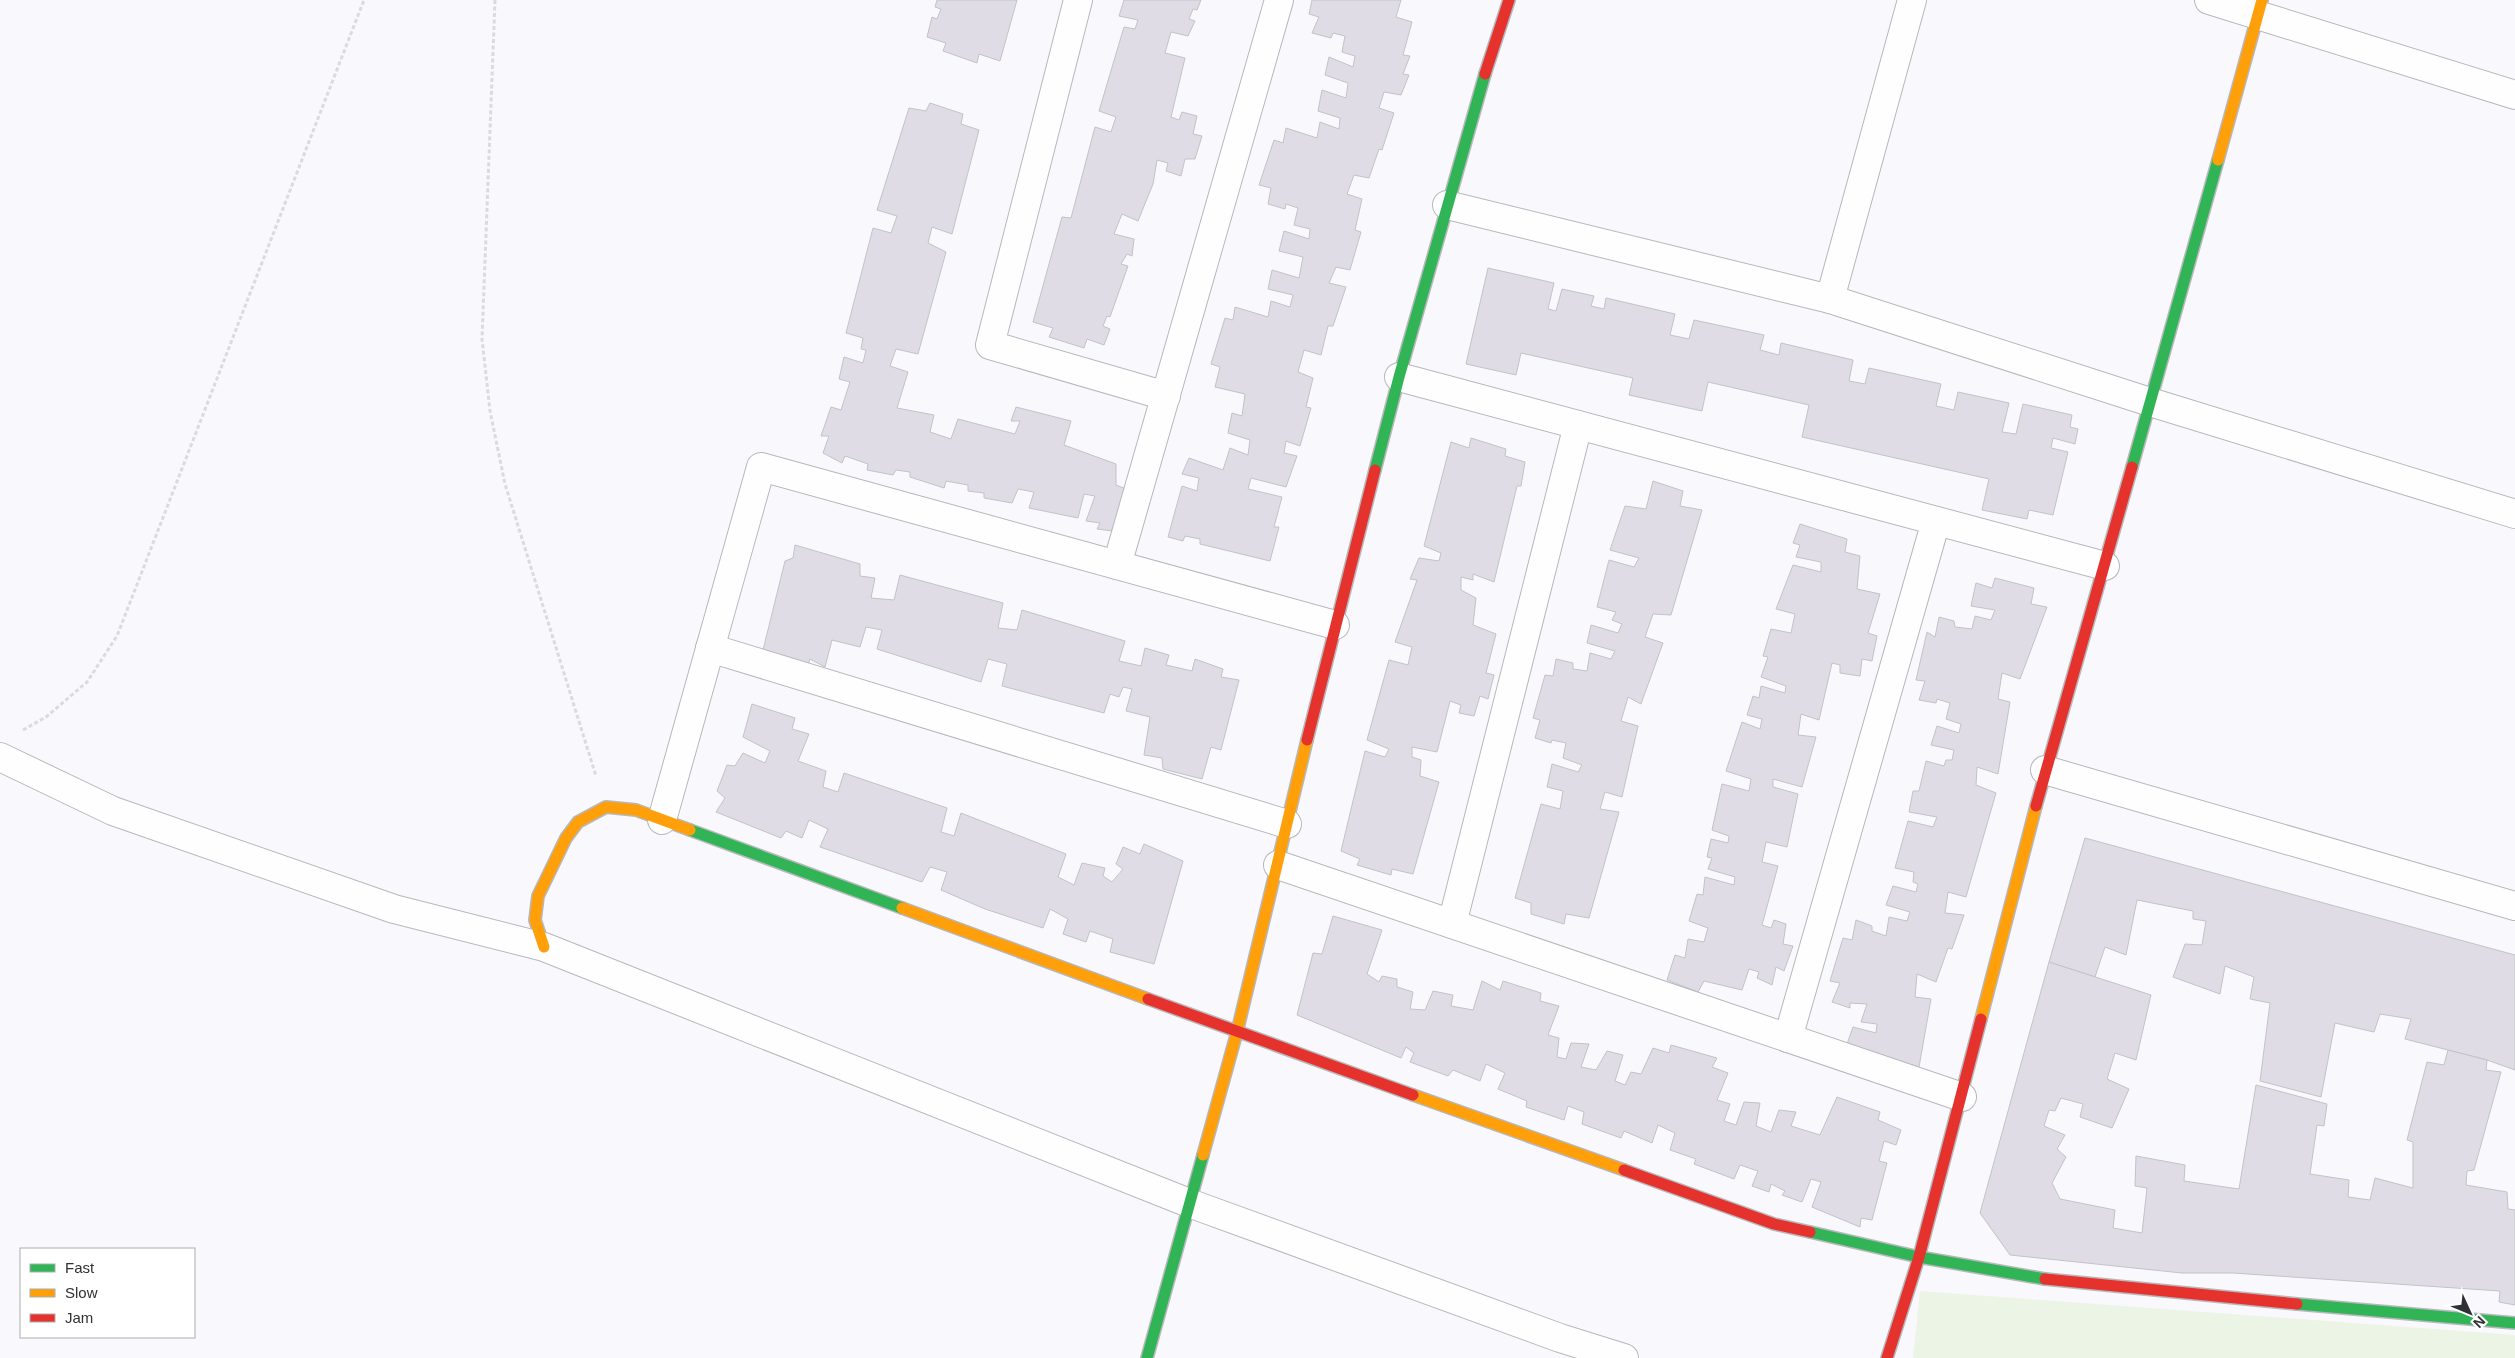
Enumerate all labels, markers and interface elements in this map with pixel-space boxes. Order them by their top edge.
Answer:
legend [20,1248,195,1338]
text: Fast [65,1259,95,1276]
text: Slow [65,1284,98,1301]
north arrow [2445,1288,2495,1338]
text: Jam [65,1309,93,1326]
text: N [2470,1313,2489,1331]

